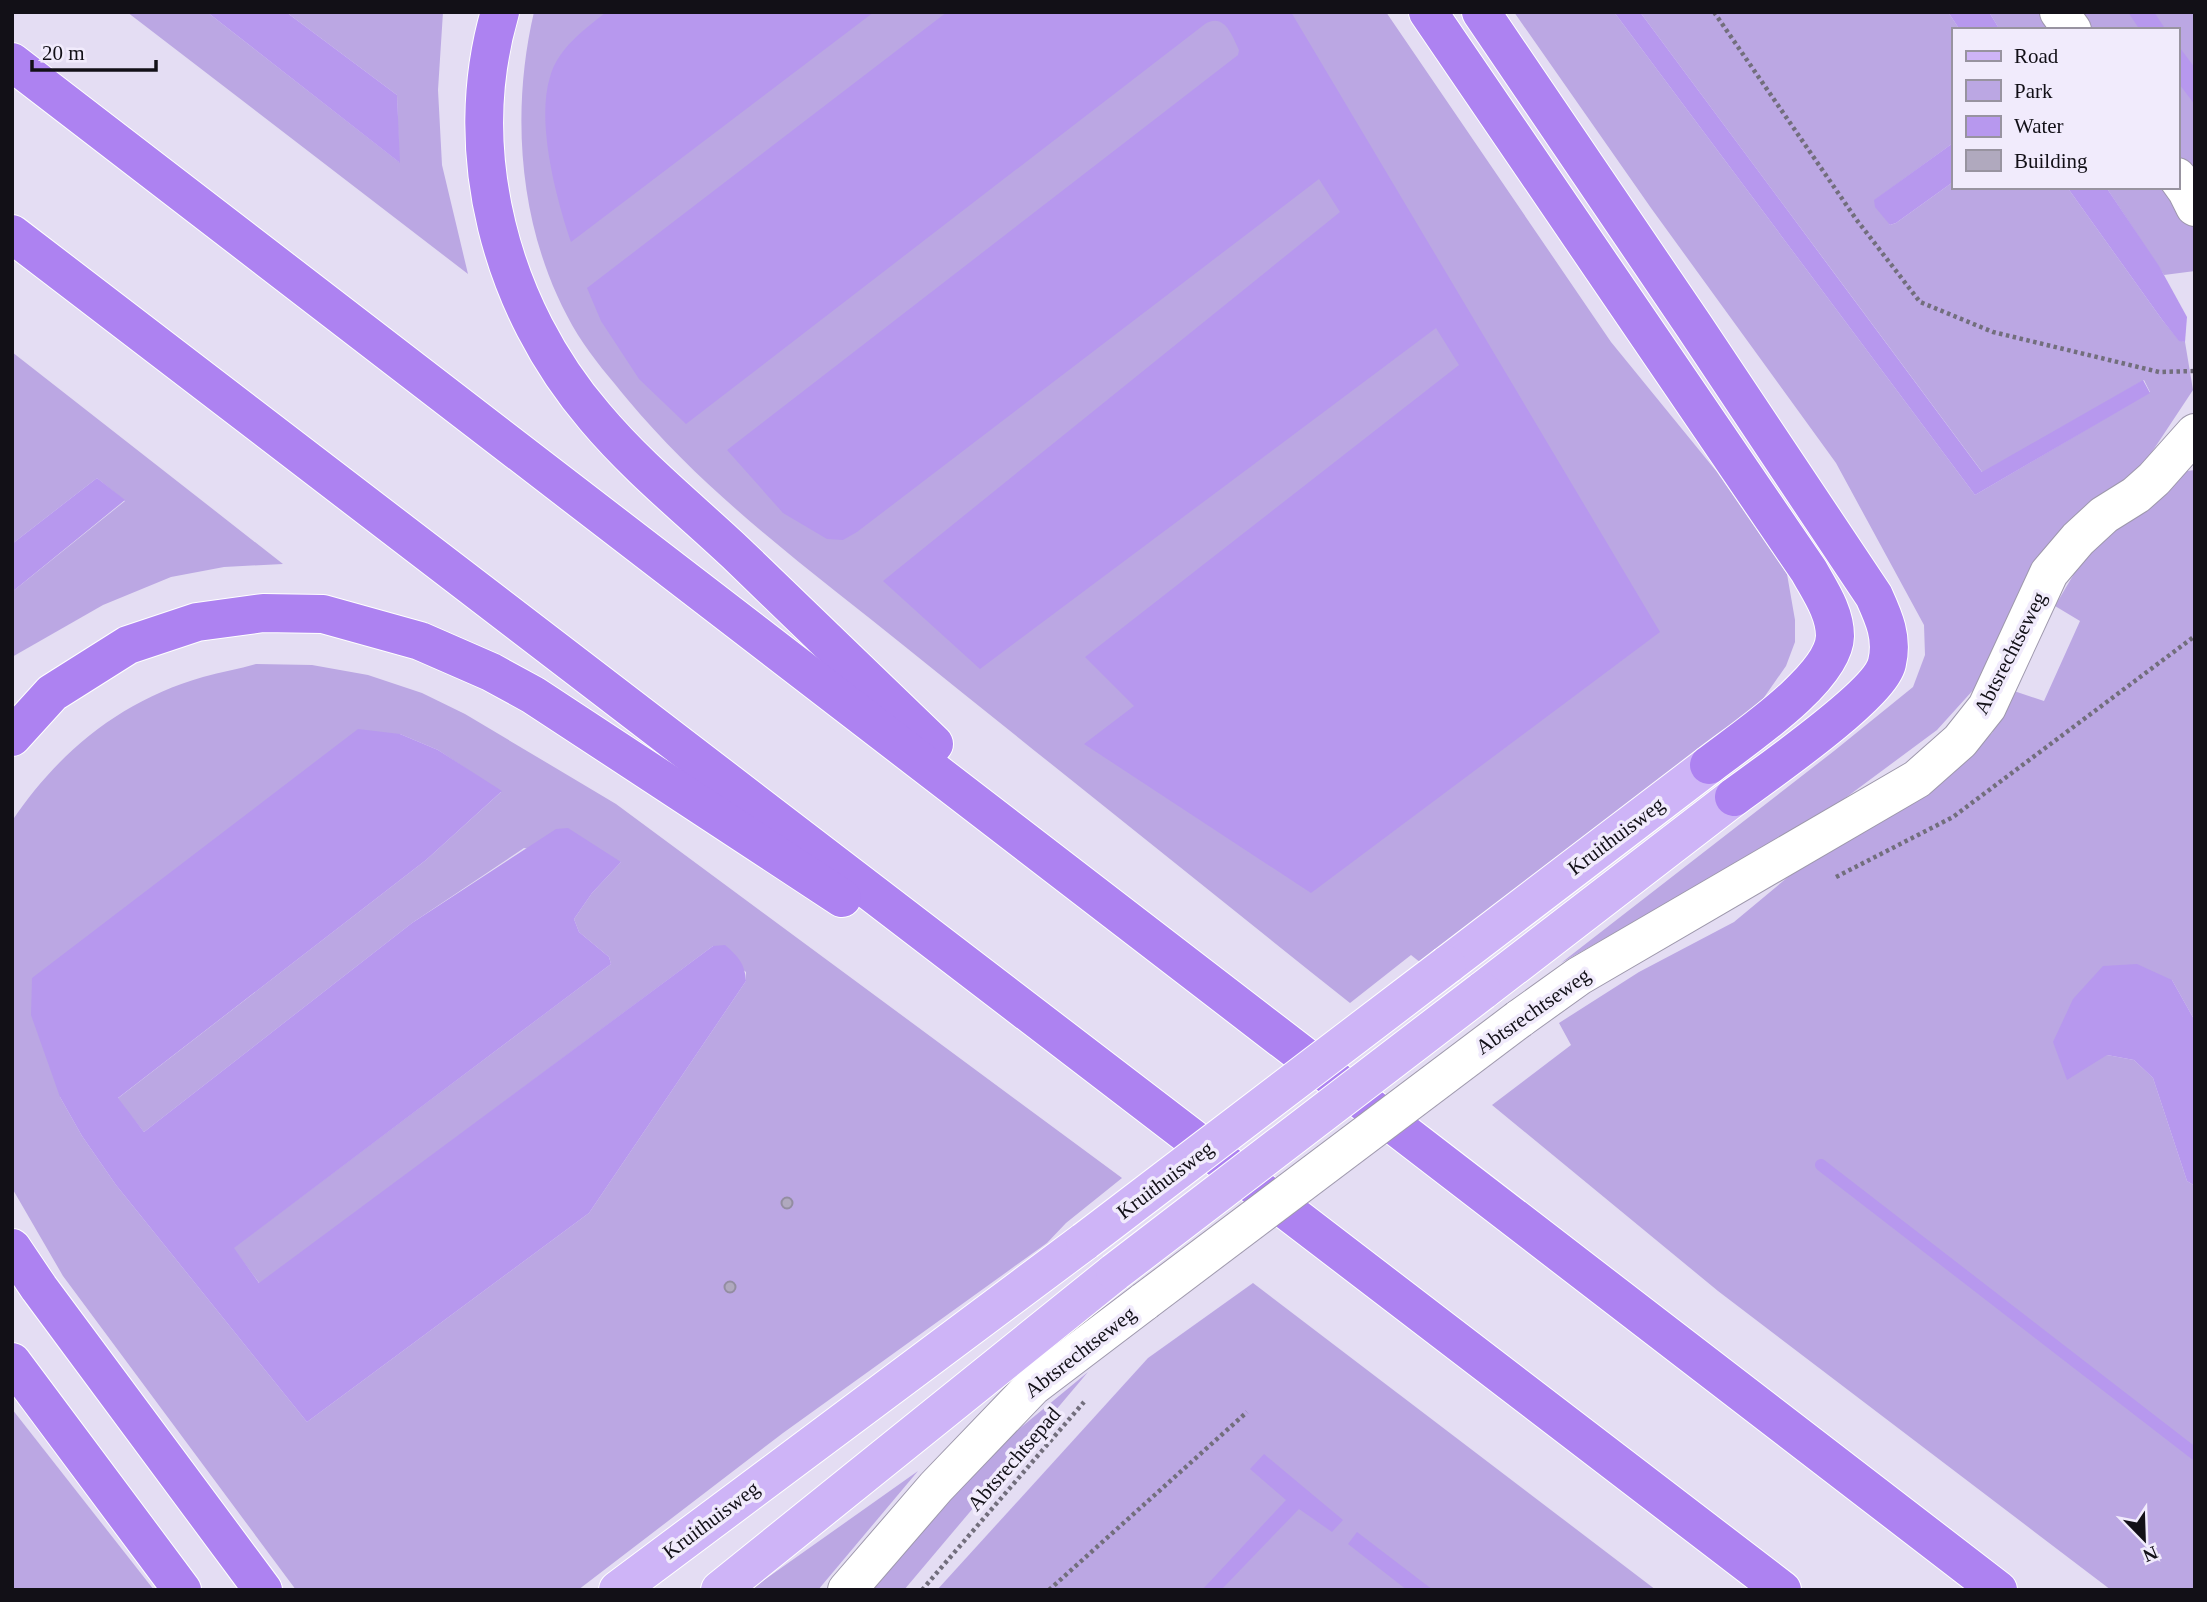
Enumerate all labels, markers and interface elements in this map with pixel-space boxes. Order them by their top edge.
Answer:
scale bar [32,28,156,72]
legend [1952,28,2179,189]
text: 20 m [42,41,85,65]
text: Road [2014,44,2059,68]
text: Park [2014,79,2053,103]
text: Water [2014,114,2064,138]
text: Building [2014,149,2088,173]
street label: Abtsrechtseweg [1969,587,2051,718]
street label: Kruithuisweg [1563,792,1669,880]
street label: Abtsrechtseweg [1471,962,1595,1059]
street label: Kruithuisweg [1112,1136,1218,1224]
street label: Abtsrechtseweg [1020,1301,1141,1403]
street label: Abtsrechtsepad [962,1402,1066,1516]
street label: Kruithuisweg [658,1476,764,1564]
north arrow [2109,1504,2179,1574]
text: N [2140,1542,2161,1567]

